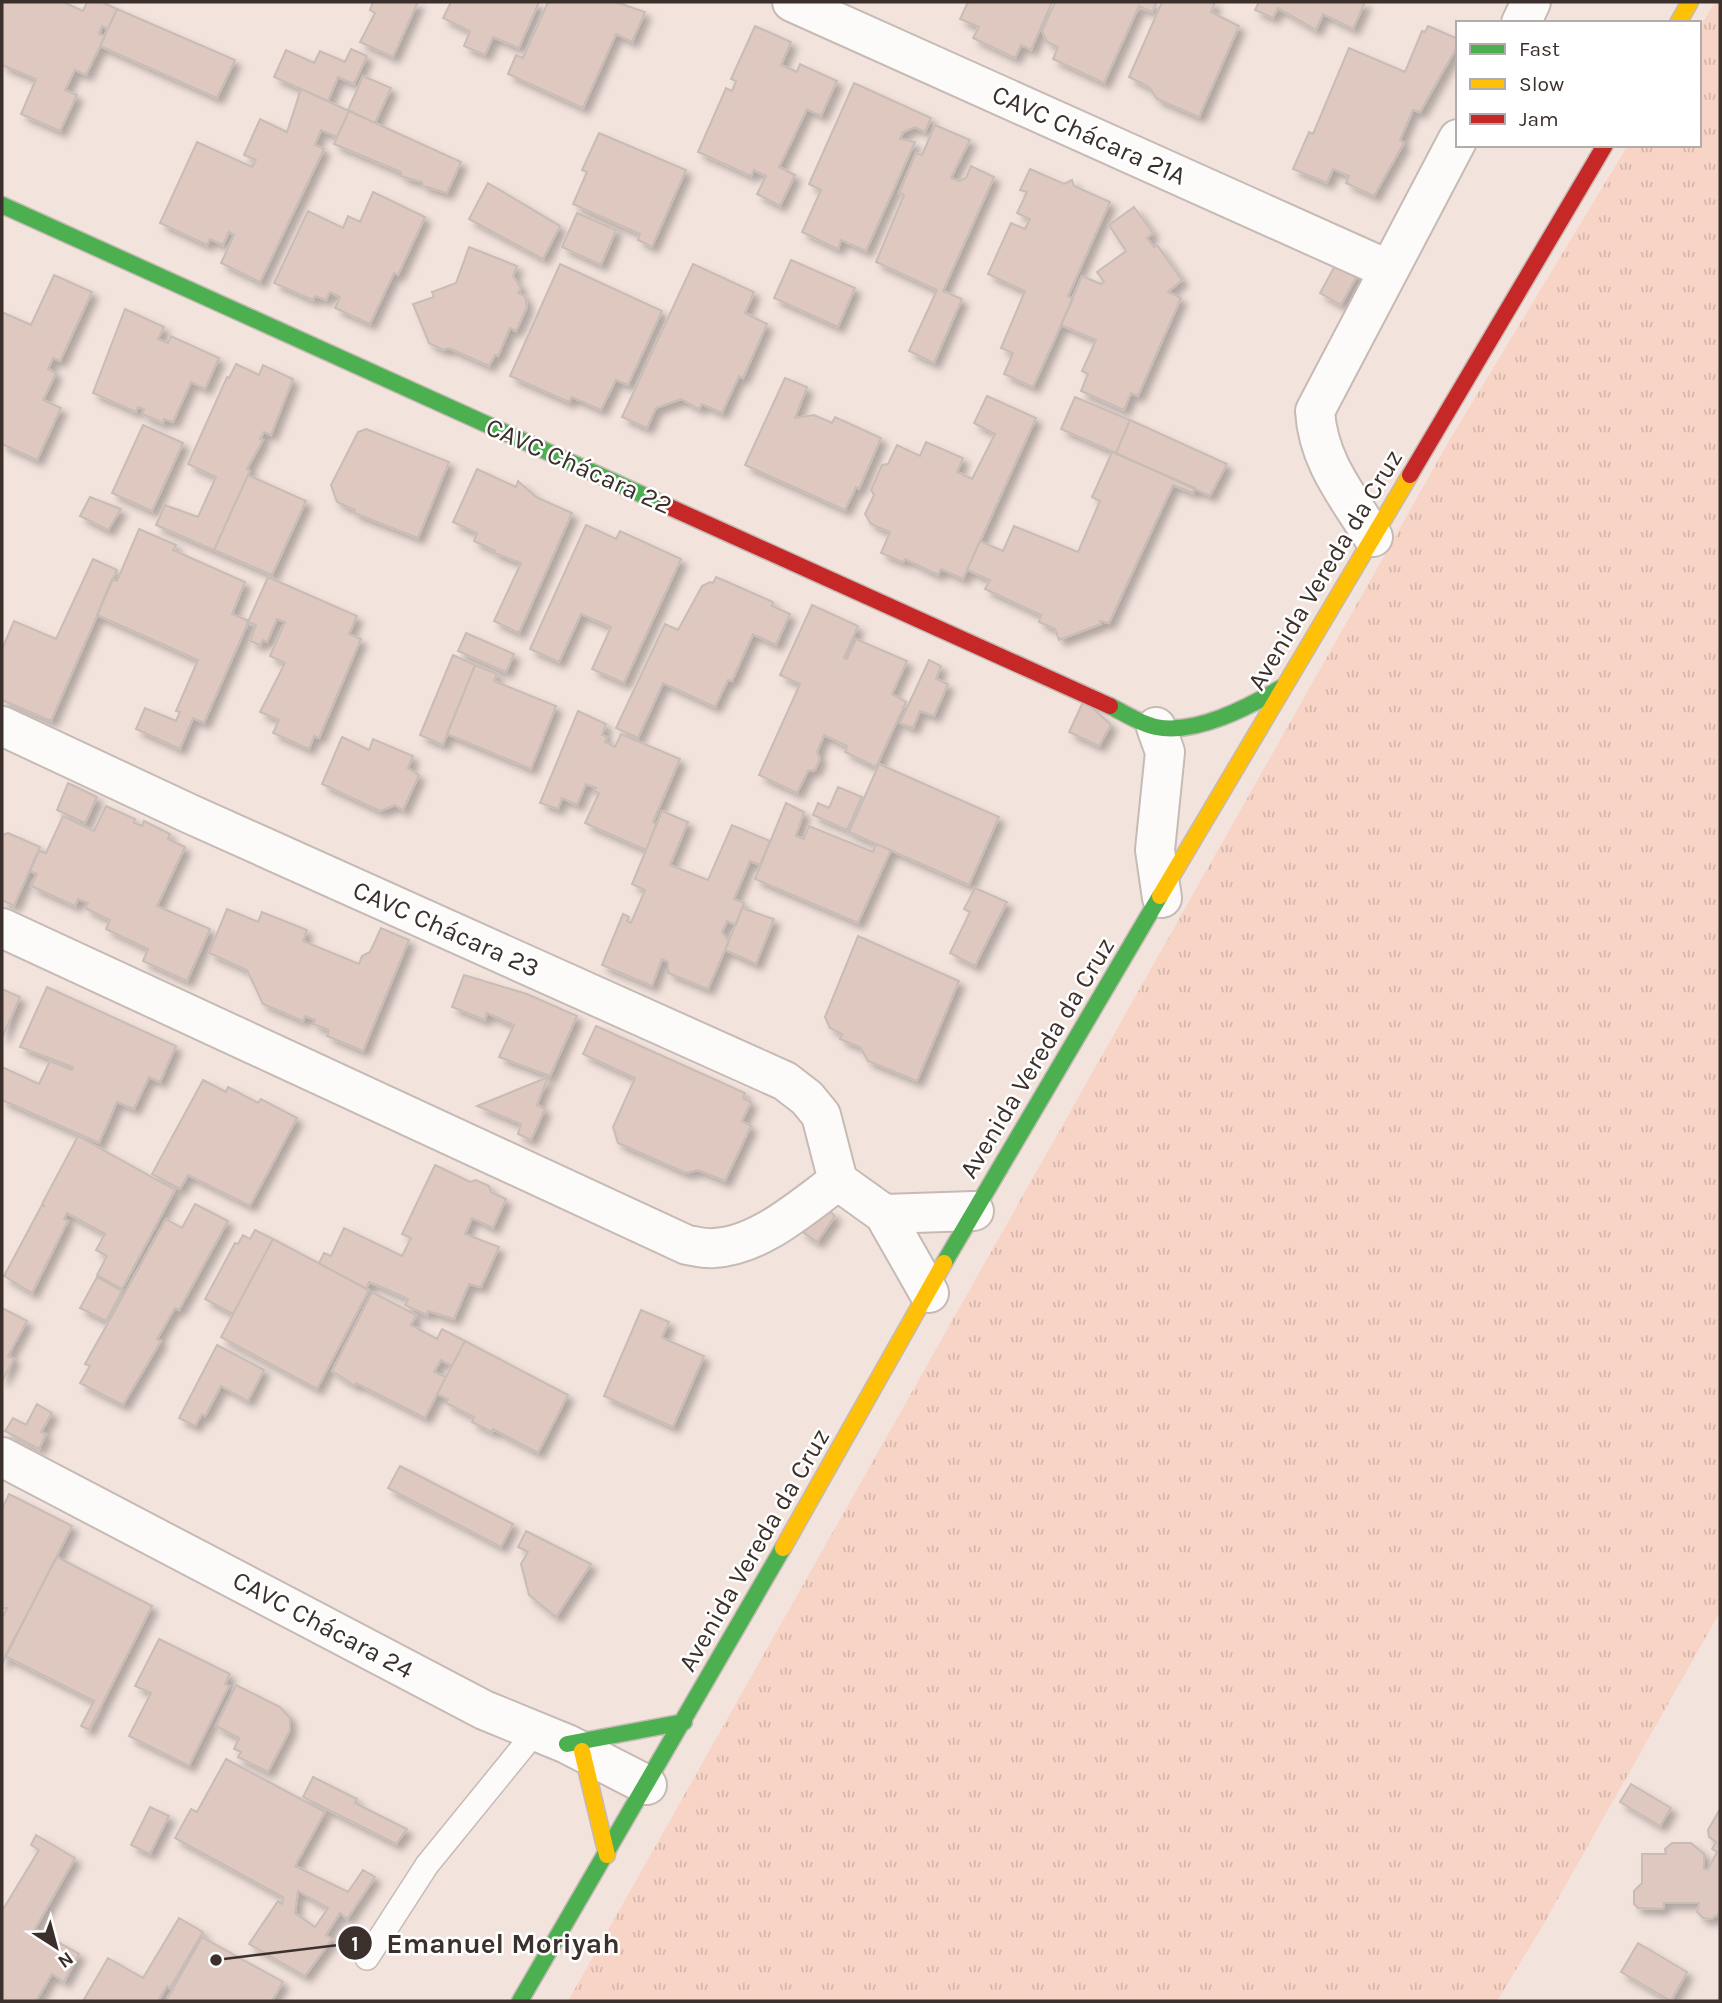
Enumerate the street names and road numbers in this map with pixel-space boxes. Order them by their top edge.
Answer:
street label: CAVC Chácara 21A [987,78,1191,192]
street label: CAVC Chácara 22 [481,411,677,521]
street label: Avenida Vereda da Cruz [1241,444,1409,696]
street label: CAVC Chácara 23 [348,874,544,984]
street label: Avenida Vereda da Cruz [953,932,1121,1184]
street label: Avenida Vereda da Cruz [672,1423,836,1677]
street label: CAVC Chácara 24 [228,1564,418,1686]

